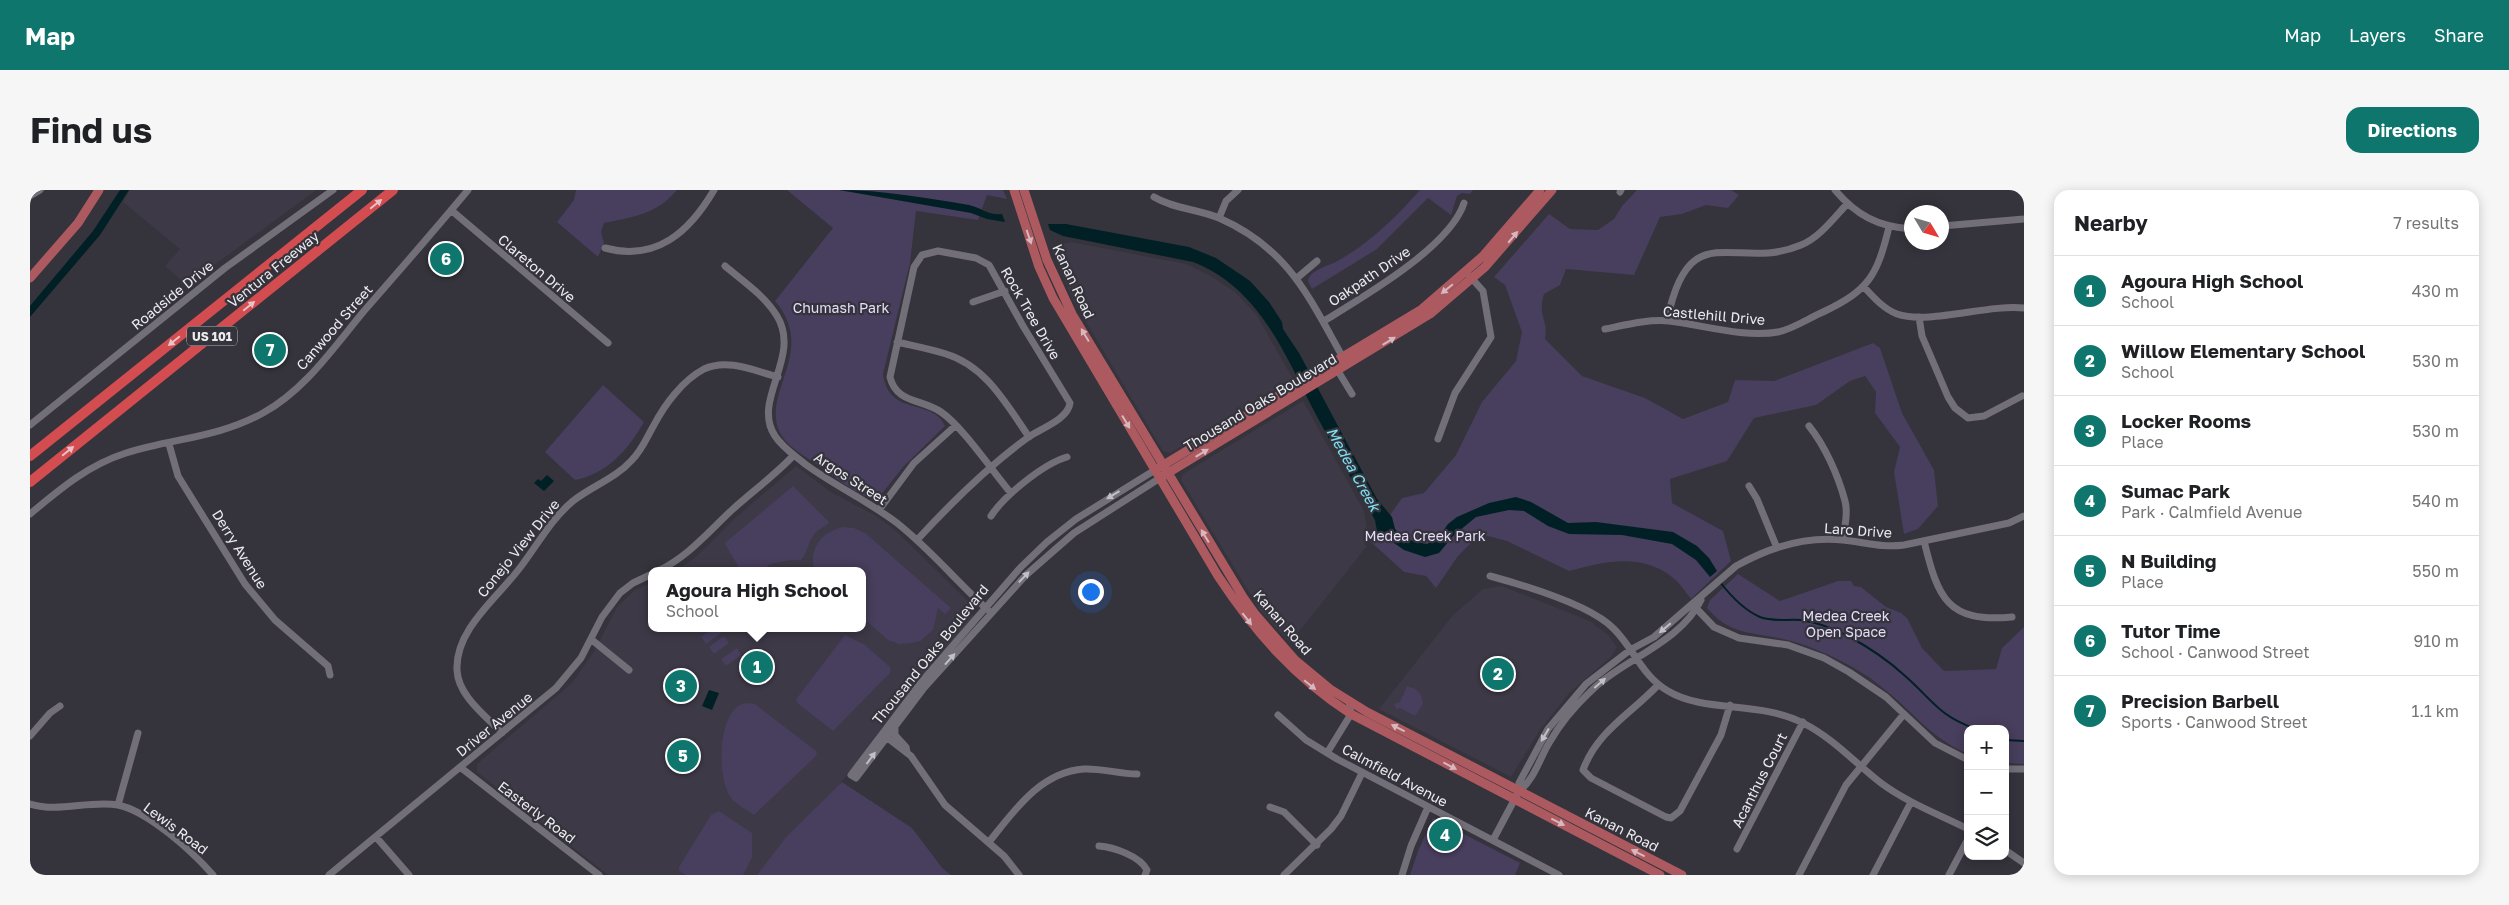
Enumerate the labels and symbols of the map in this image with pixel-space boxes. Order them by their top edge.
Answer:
one-way arrow [369,198,382,209]
north arrow [1904,205,1949,250]
street label: Ventura Freeway [224,227,322,311]
one-way arrow [1025,229,1033,244]
street label: Clareton Drive [495,231,579,305]
one-way arrow [1507,231,1519,243]
pin: 6 [430,240,462,278]
street label: Kanan Road [1049,241,1099,321]
street label: Oakpath Drive [1325,242,1413,310]
street label: Roadside Drive [128,257,216,333]
street label: Rock Tree Drive [998,264,1064,362]
street label: Canwood Street [292,281,376,373]
one-way arrow [1441,284,1454,295]
park label: Chumash Park [793,299,889,316]
one-way arrow [242,300,255,311]
street label: Castlehill Drive [1662,302,1766,328]
road number: US 101 [187,326,237,346]
one-way arrow [1080,329,1089,342]
pin: 7 [254,331,286,369]
one-way arrow [168,335,181,346]
one-way arrow [1383,336,1396,345]
street label: Thousand Oaks Boulevard [1181,350,1339,454]
one-way arrow [1122,415,1131,428]
water label: Medea Creek [1323,424,1385,516]
one-way arrow [62,446,74,457]
street label: Argos Street [811,448,891,508]
one-way arrow [1196,448,1209,457]
one-way arrow [1107,490,1120,499]
street label: Conejo View Drive [473,496,563,600]
street label: Derry Avenue [209,506,271,592]
street label: Laro Drive [1824,519,1892,541]
park label: Medea Creek Park [1364,527,1486,544]
one-way arrow [1201,529,1210,542]
one-way arrow [1018,571,1030,583]
your location [1078,579,1104,605]
street label: Thousand Oaks Boulevard [868,581,992,727]
street label: Kanan Road [1250,586,1316,658]
park label: Medea Creek Open Space [1802,607,1890,640]
one-way arrow [1242,612,1252,626]
one-way arrow [1658,622,1671,633]
pin: 1 [741,648,773,686]
one-way arrow [944,654,956,666]
pin: 2 [1482,655,1514,693]
pin: 3 [665,667,697,705]
one-way arrow [1593,677,1605,689]
one-way arrow [1303,679,1316,690]
street label: Driver Avenue [452,688,536,760]
one-way arrow [1391,724,1405,733]
one-way arrow [1540,728,1549,741]
street label: Acanthus Court [1728,730,1790,830]
pin: 5 [667,737,699,775]
street label: Calmfield Avenue [1339,740,1451,810]
one-way arrow [866,752,877,765]
one-way arrow [1443,762,1457,770]
street label: Easterly Road [495,777,579,847]
street label: Lewis Road [140,798,212,858]
street label: Kanan Road [1582,803,1662,855]
pin: 4 [1429,816,1461,854]
one-way arrow [1551,818,1565,826]
one-way arrow [1631,849,1646,857]

